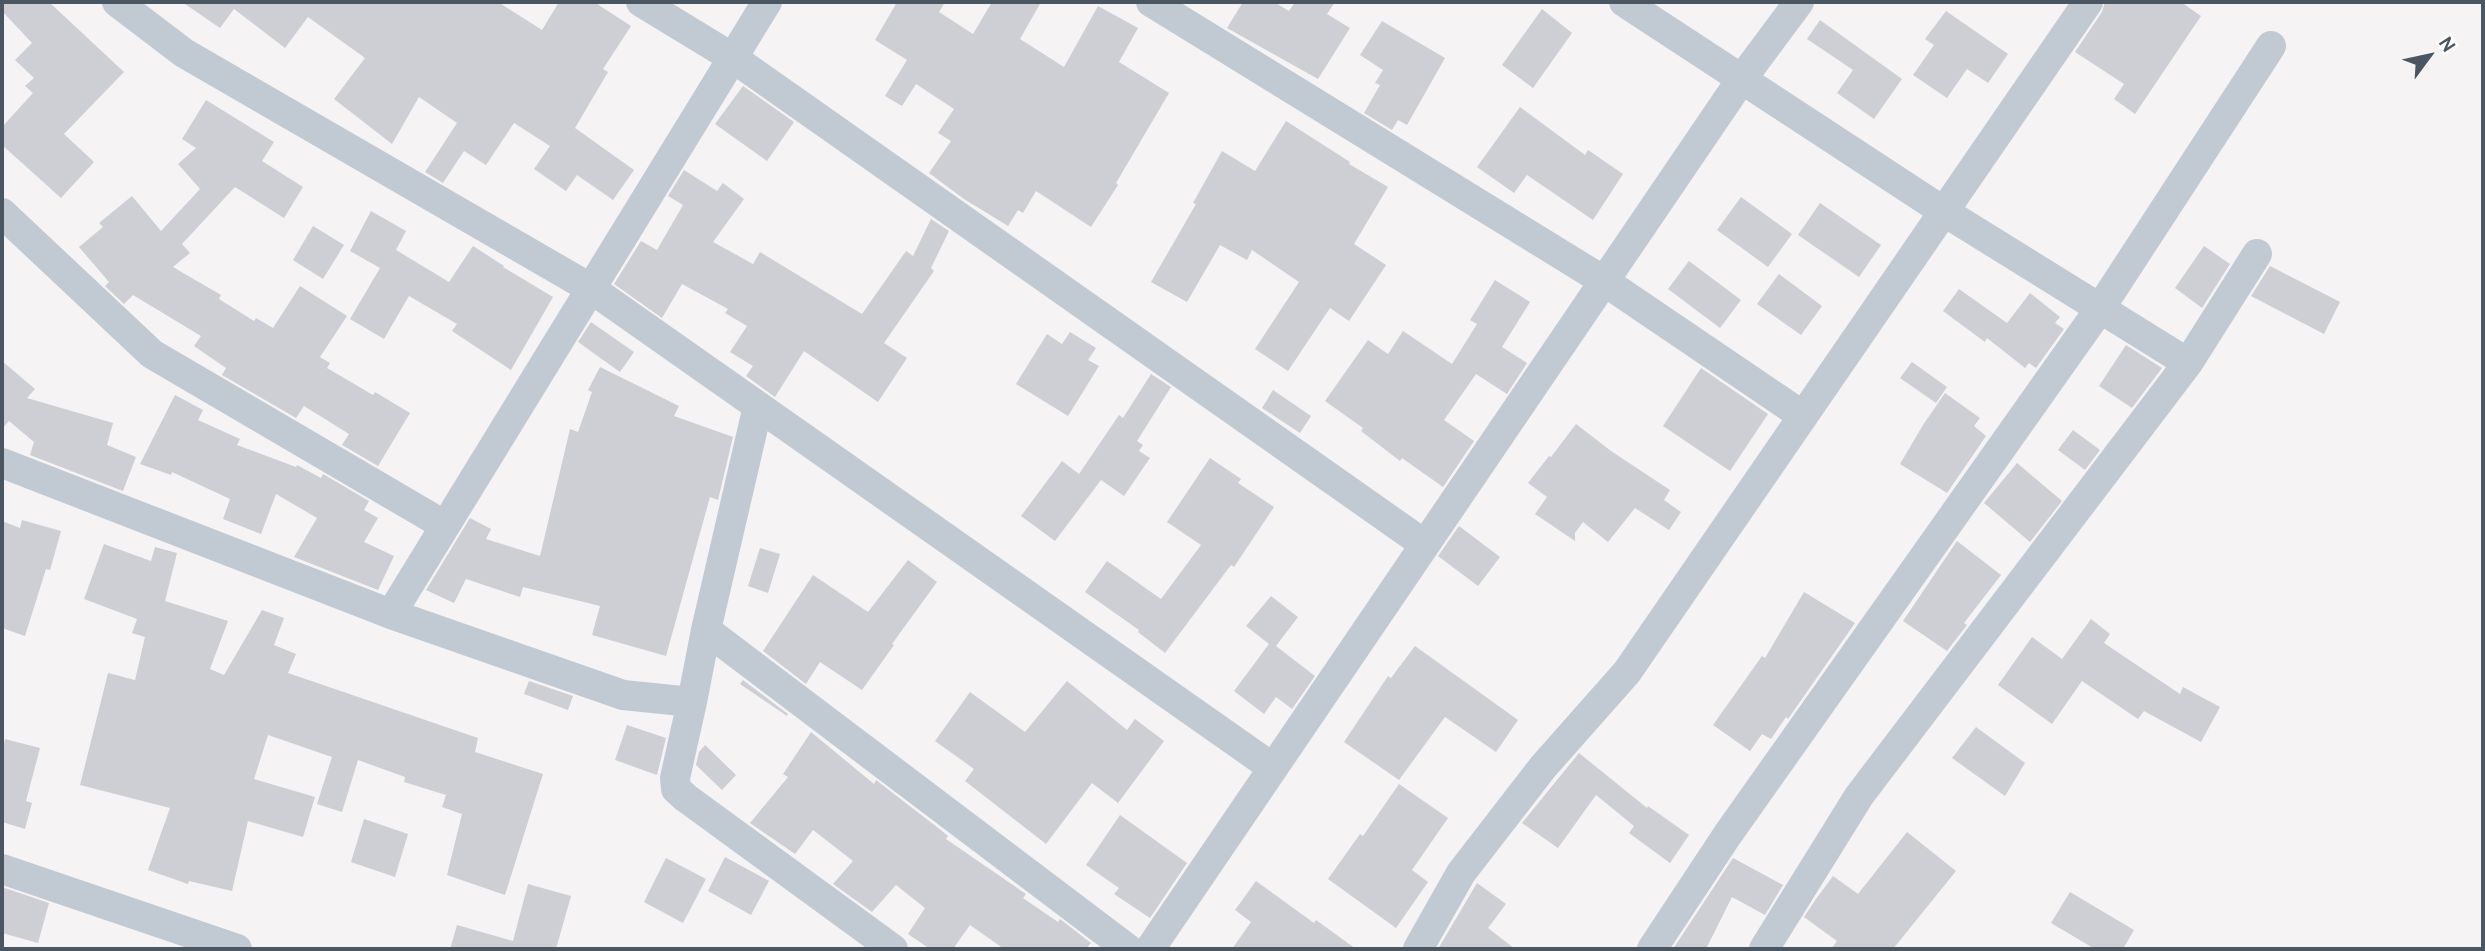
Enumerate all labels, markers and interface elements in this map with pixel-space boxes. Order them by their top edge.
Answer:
north arrow [2394,21,2464,91]
text: N [2434,32,2460,56]

